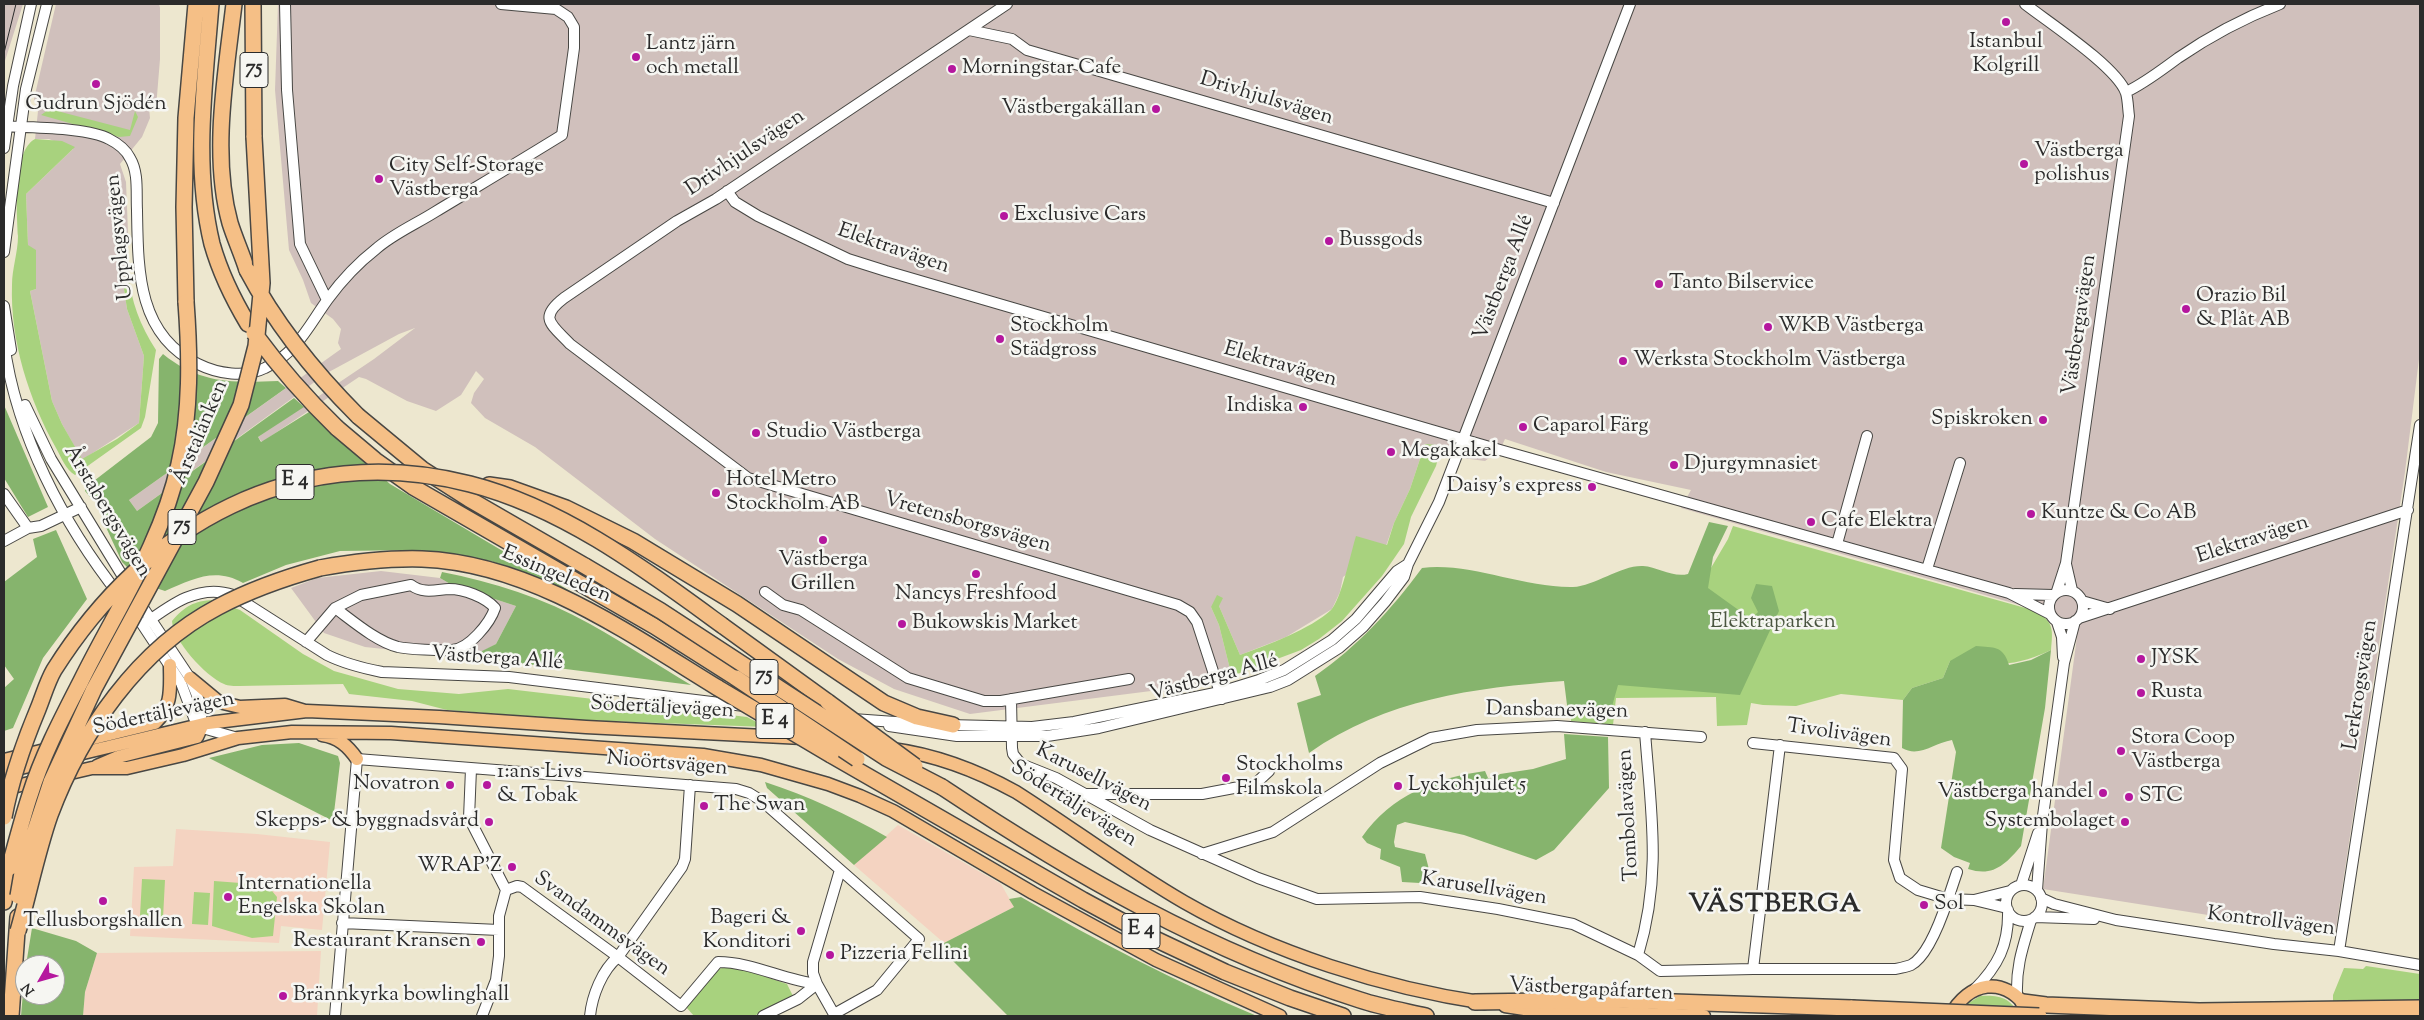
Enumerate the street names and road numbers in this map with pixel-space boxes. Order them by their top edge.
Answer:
road number: 75 [240,52,268,88]
street label: Drivhjulsvägen [1196,68,1336,132]
street label: Drivhjulsvägen [682,105,810,203]
street label: Upplagsvägen [102,173,140,301]
street label: Västberga Allé [1469,212,1541,344]
street label: Elektravägen [834,219,952,281]
street label: Västbergavägen [2059,253,2103,397]
street label: Elektravägen [1221,338,1339,394]
street label: Årstalänken [169,377,235,489]
street label: Årstabergsvägen [57,441,155,583]
road number: E 4 [276,464,314,500]
street label: Vretensborgsvägen [880,488,1054,560]
road number: 75 [168,510,196,544]
street label: Elektravägen [2194,511,2312,571]
street label: Essingeleden [497,542,615,610]
street label: Lerkrogsvägen [2339,618,2385,752]
street label: Västberga Allé [430,643,564,677]
street label: Västberga Allé [1147,650,1281,708]
road number: 75 [750,660,778,694]
street label: Södertäljevägen [91,688,237,742]
street label: Södertäljevägen [589,693,735,725]
street label: Dansbanevägen [1486,698,1628,726]
road number: E 4 [756,704,794,738]
street label: Tivolivägen [1785,715,1893,755]
street label: Karusellvägen [1031,739,1155,819]
street label: Nioörtsvägen [605,747,729,783]
street label: Tombolavägen [1614,748,1646,882]
street label: Södertäljevägen [1005,756,1141,854]
street label: Svandammsvägen [528,867,674,983]
street label: Karusellvägen [1419,868,1549,912]
street label: Kontrollvägen [2206,903,2336,943]
road number: E 4 [1122,914,1160,948]
street label: Västbergapåfarten [1508,974,1674,1008]

